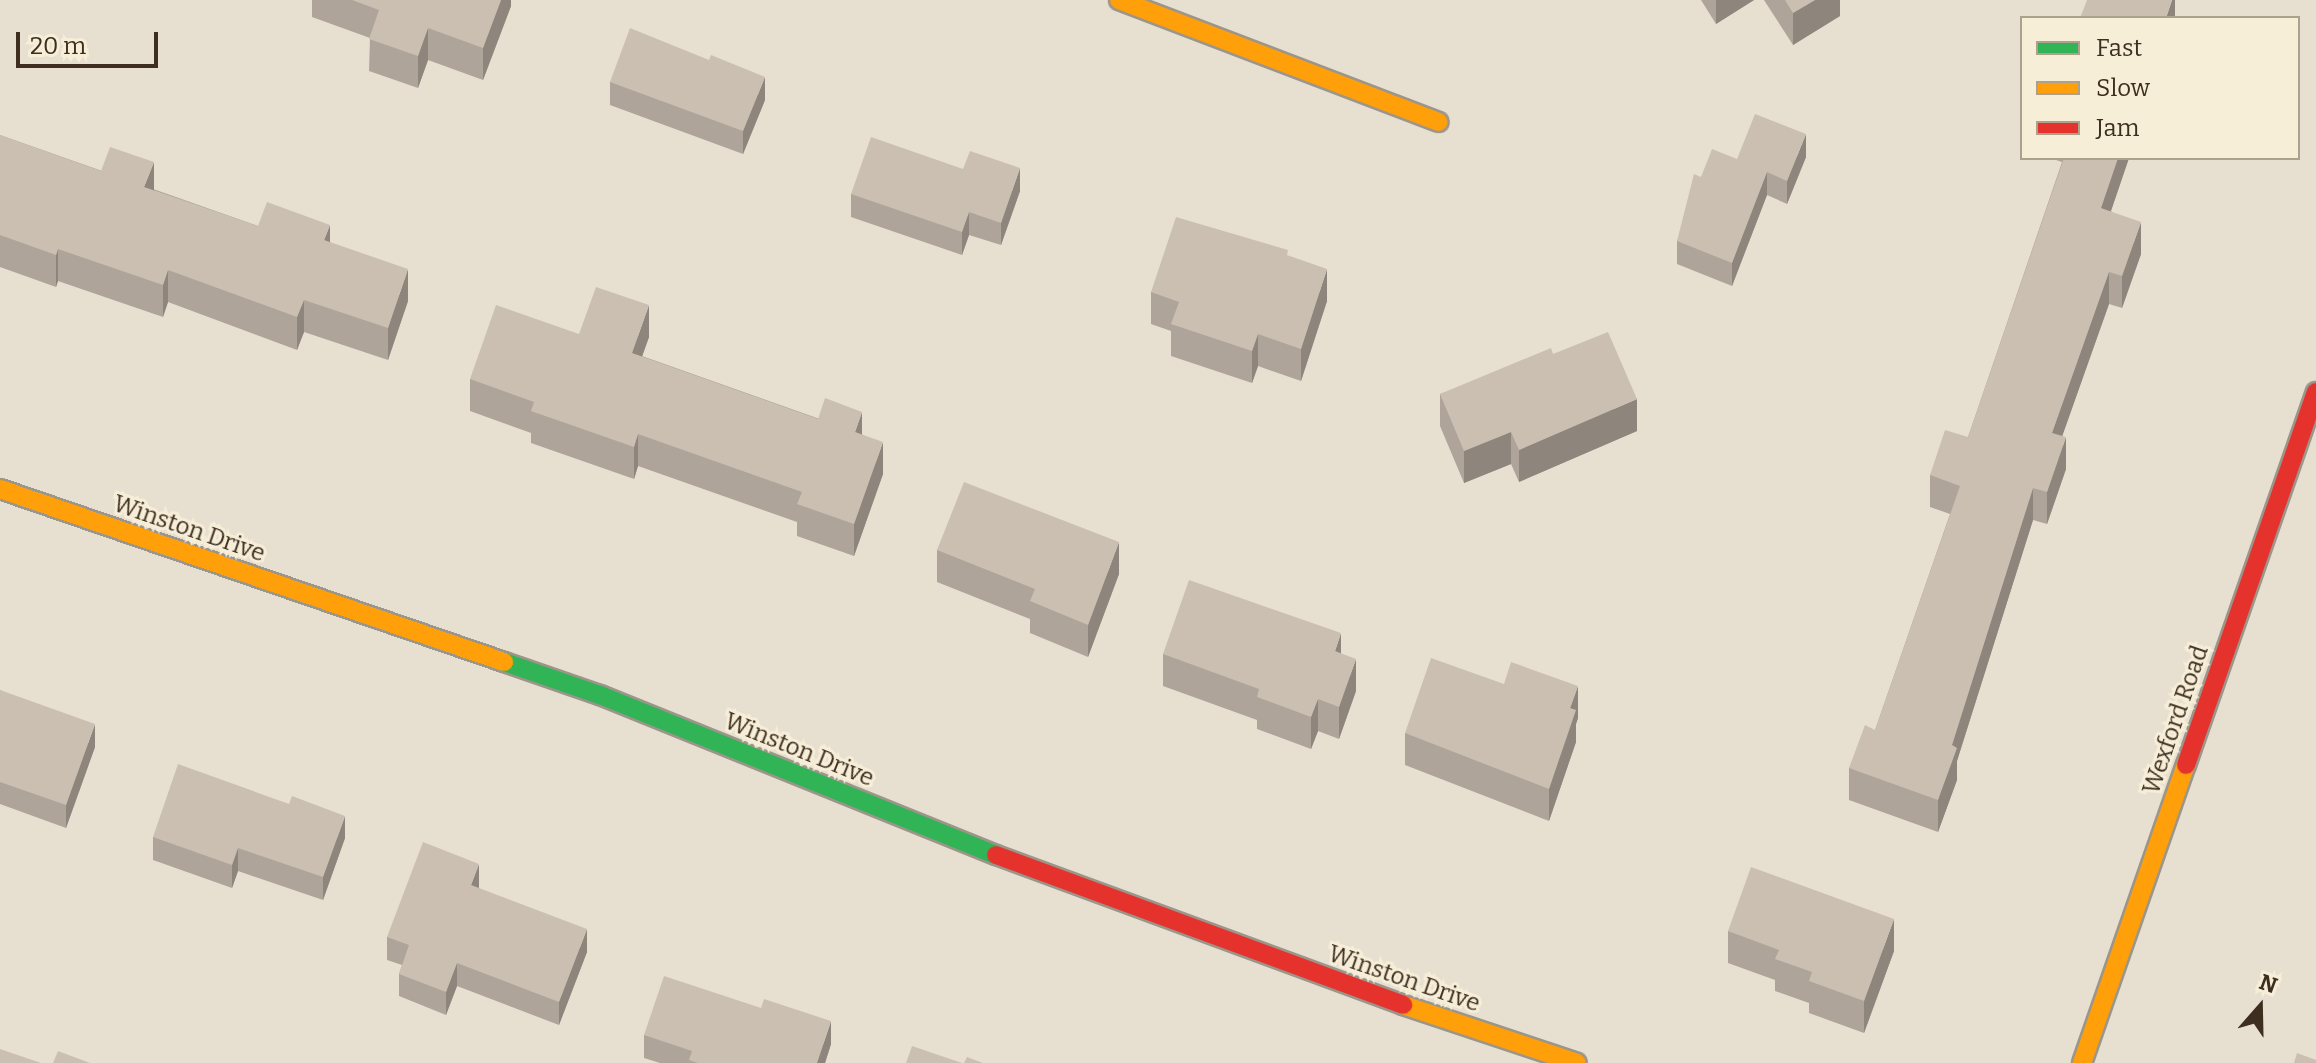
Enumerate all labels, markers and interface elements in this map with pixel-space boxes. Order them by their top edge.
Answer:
scale bar [20,16,162,66]
legend [2020,16,2300,160]
text: 20 m [30,32,86,60]
text: Fast [2096,34,2142,62]
text: Slow [2096,74,2150,102]
text: Jam [2096,114,2139,142]
street label: Winston Drive [109,490,269,568]
street label: Wexford Road [2137,642,2215,798]
street label: Winston Drive [720,707,878,793]
street label: Winston Drive [1324,940,1484,1018]
north arrow [2220,967,2300,1047]
text: N [2256,968,2281,1000]

